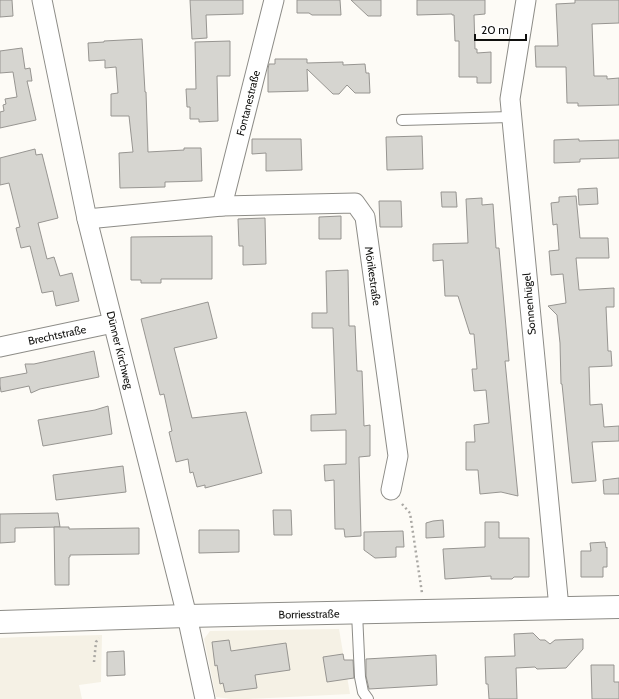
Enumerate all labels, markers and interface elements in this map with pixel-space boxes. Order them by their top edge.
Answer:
scale bar [475,16,526,42]
text: 20 m [481,22,509,37]
street label: Fontanestraße [233,68,263,137]
street label: Mörikestraße [362,245,384,307]
street label: Sonnenhügel [519,272,539,335]
street label: Dünner Kirchweg [104,310,137,391]
street label: Brechtstraße [27,322,88,348]
street label: Borriesstraße [278,606,340,622]

